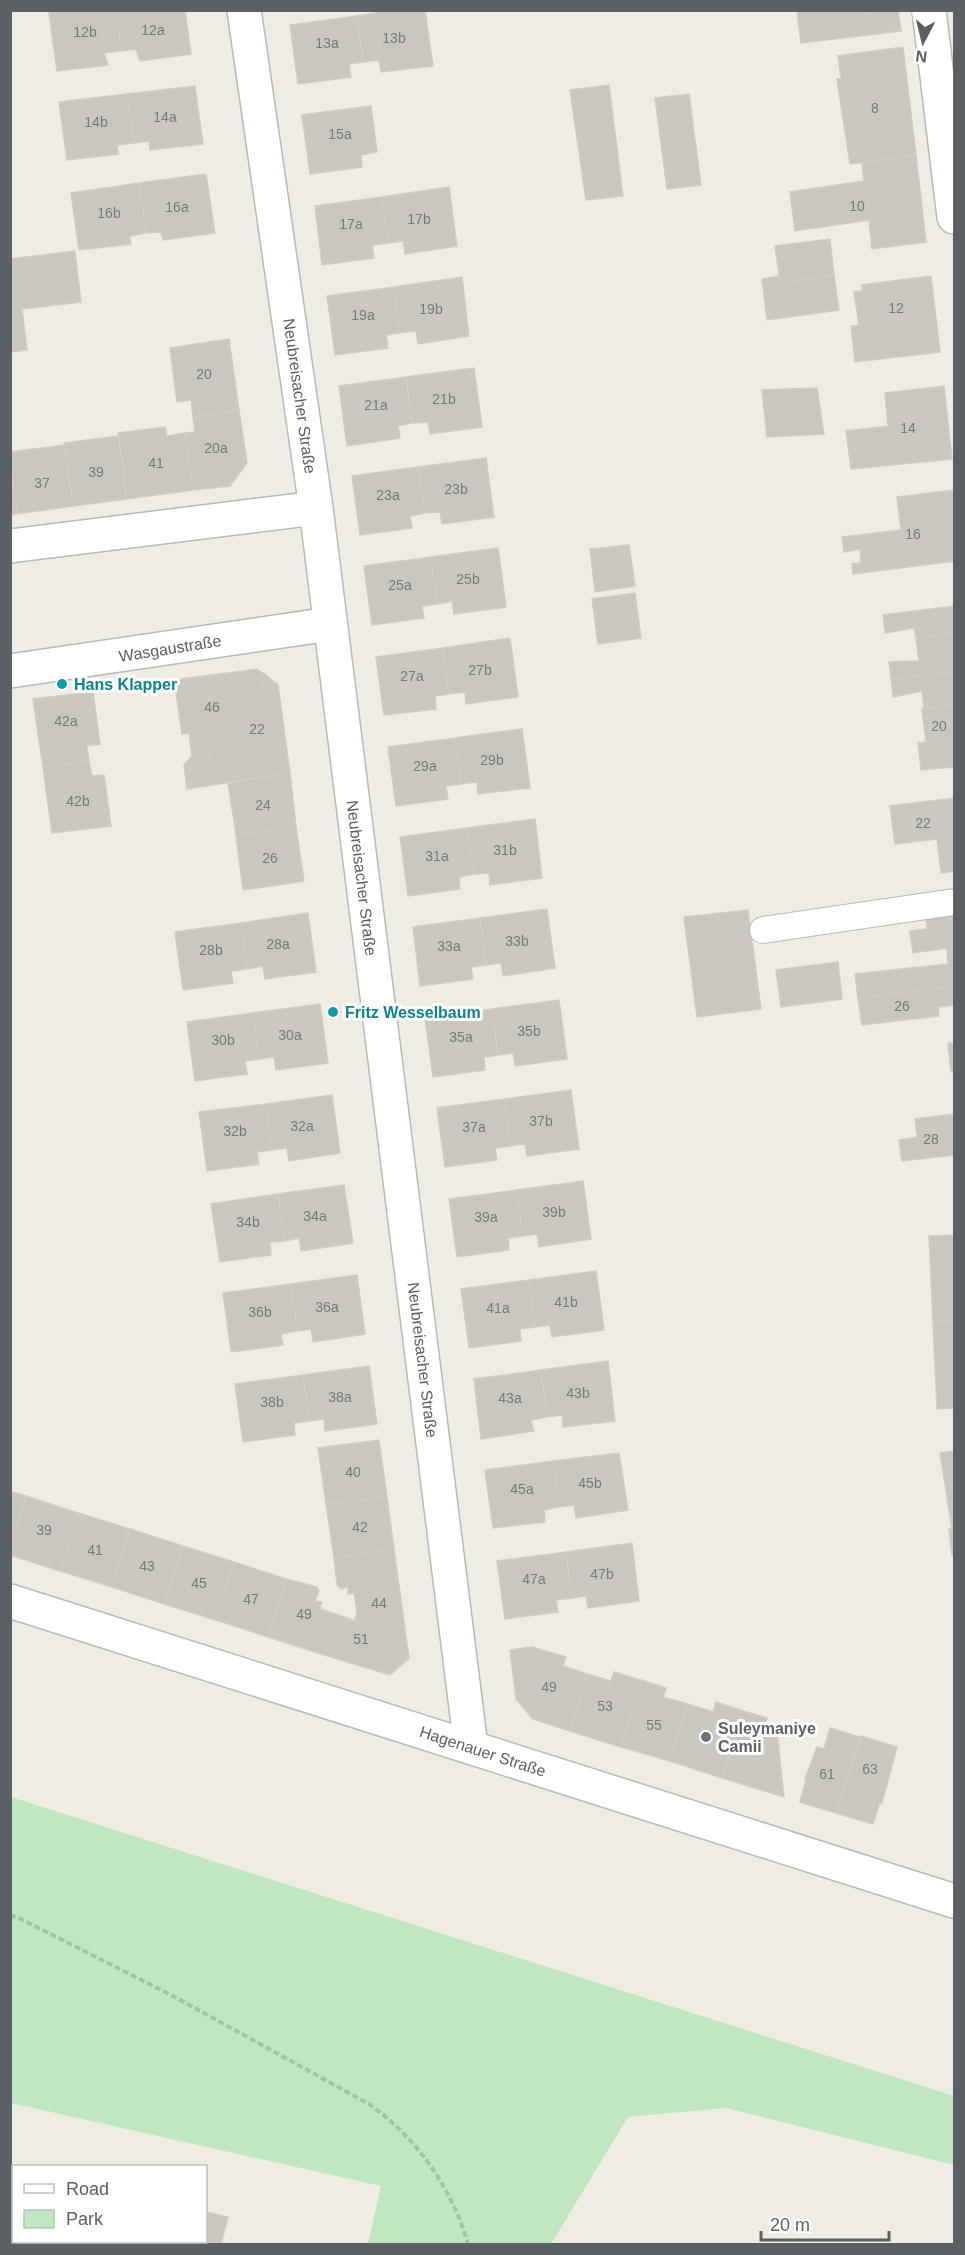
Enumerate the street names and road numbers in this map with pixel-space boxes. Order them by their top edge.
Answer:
street label: Neubreisacher Straße [280,317,319,475]
street label: Wasgaustraße [118,632,223,665]
street label: Neubreisacher Straße [344,799,379,957]
street label: Neubreisacher Straße [405,1281,440,1439]
street label: Hagenauer Straße [418,1723,548,1780]

